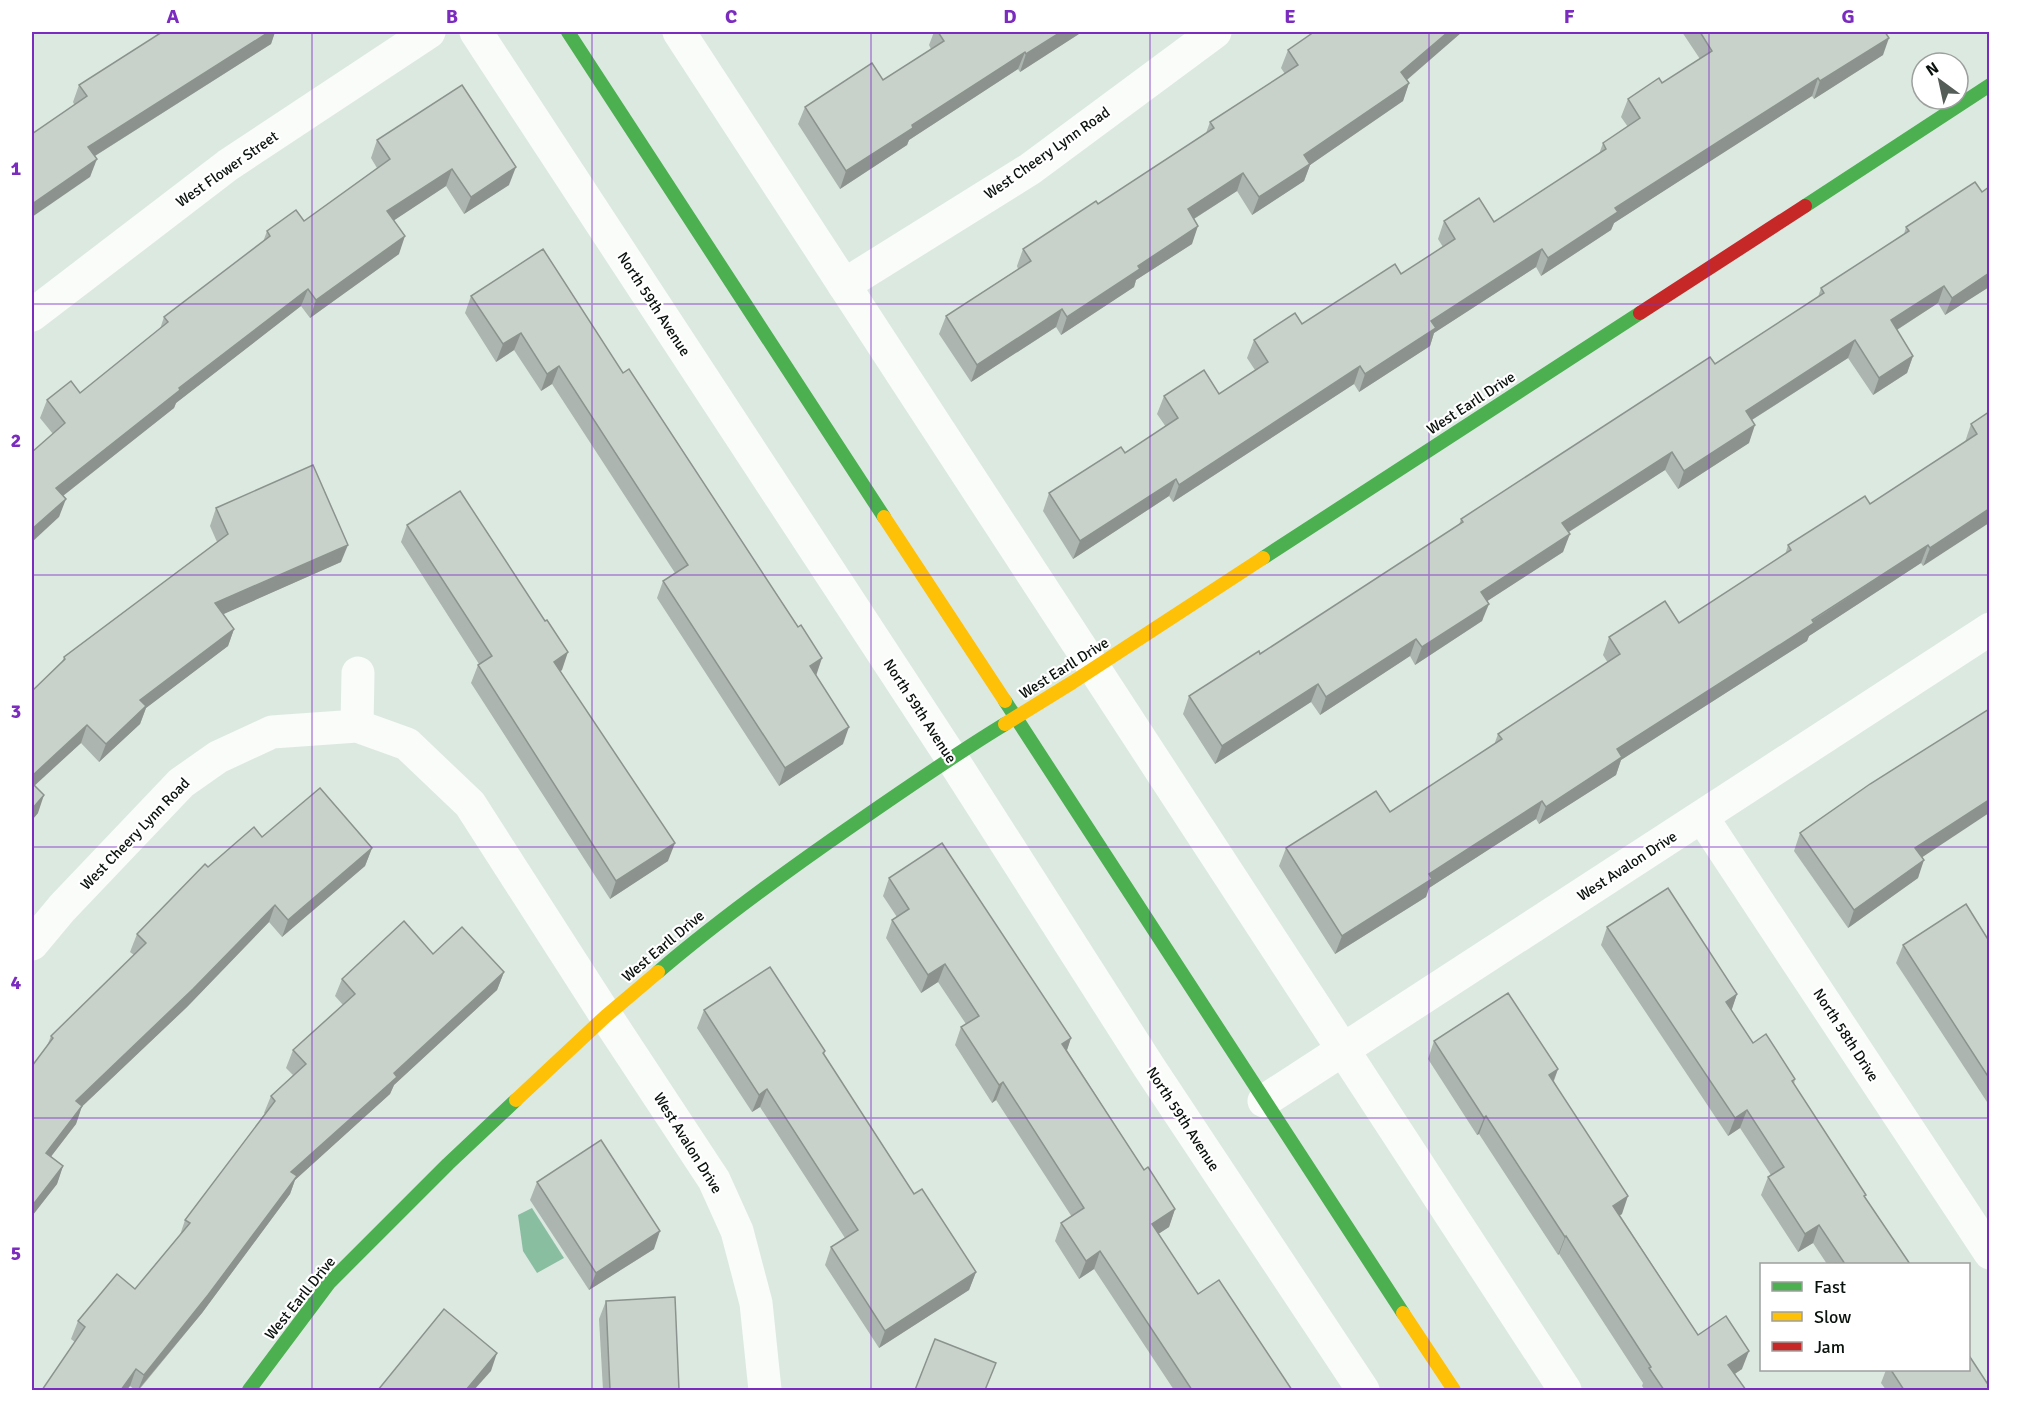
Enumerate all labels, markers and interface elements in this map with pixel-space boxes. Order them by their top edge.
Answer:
text: A [167,4,180,29]
text: B [446,4,458,29]
text: C [725,4,737,29]
text: D [1003,4,1017,29]
text: E [1284,4,1296,29]
text: F [1564,4,1575,29]
text: G [1841,4,1855,29]
north arrow [1910,51,1970,111]
text: N [1922,58,1942,81]
street label: West Cheery Lynn Road [981,103,1113,203]
street label: West Flower Street [172,127,282,211]
text: 1 [11,156,22,181]
street label: North 59th Avenue [614,249,694,359]
street label: West Earll Drive [1423,368,1519,438]
text: 2 [11,428,21,453]
street label: West Earll Drive [1016,633,1112,703]
street label: North 59th Avenue [880,656,960,766]
text: 3 [11,699,21,724]
street label: West Cheery Lynn Road [77,774,193,894]
street label: West Avalon Drive [1574,827,1680,905]
street label: West Earll Drive [618,906,708,986]
text: 4 [11,970,22,995]
street label: North 58th Drive [1809,985,1883,1085]
street label: North 59th Avenue [1143,1064,1223,1174]
street label: West Avalon Drive [650,1089,726,1197]
text: 5 [11,1241,21,1266]
street label: West Earll Drive [261,1253,339,1343]
legend [1760,1263,1970,1371]
text: Fast [1814,1276,1846,1298]
text: Slow [1814,1306,1851,1328]
text: Jam [1814,1336,1845,1358]

